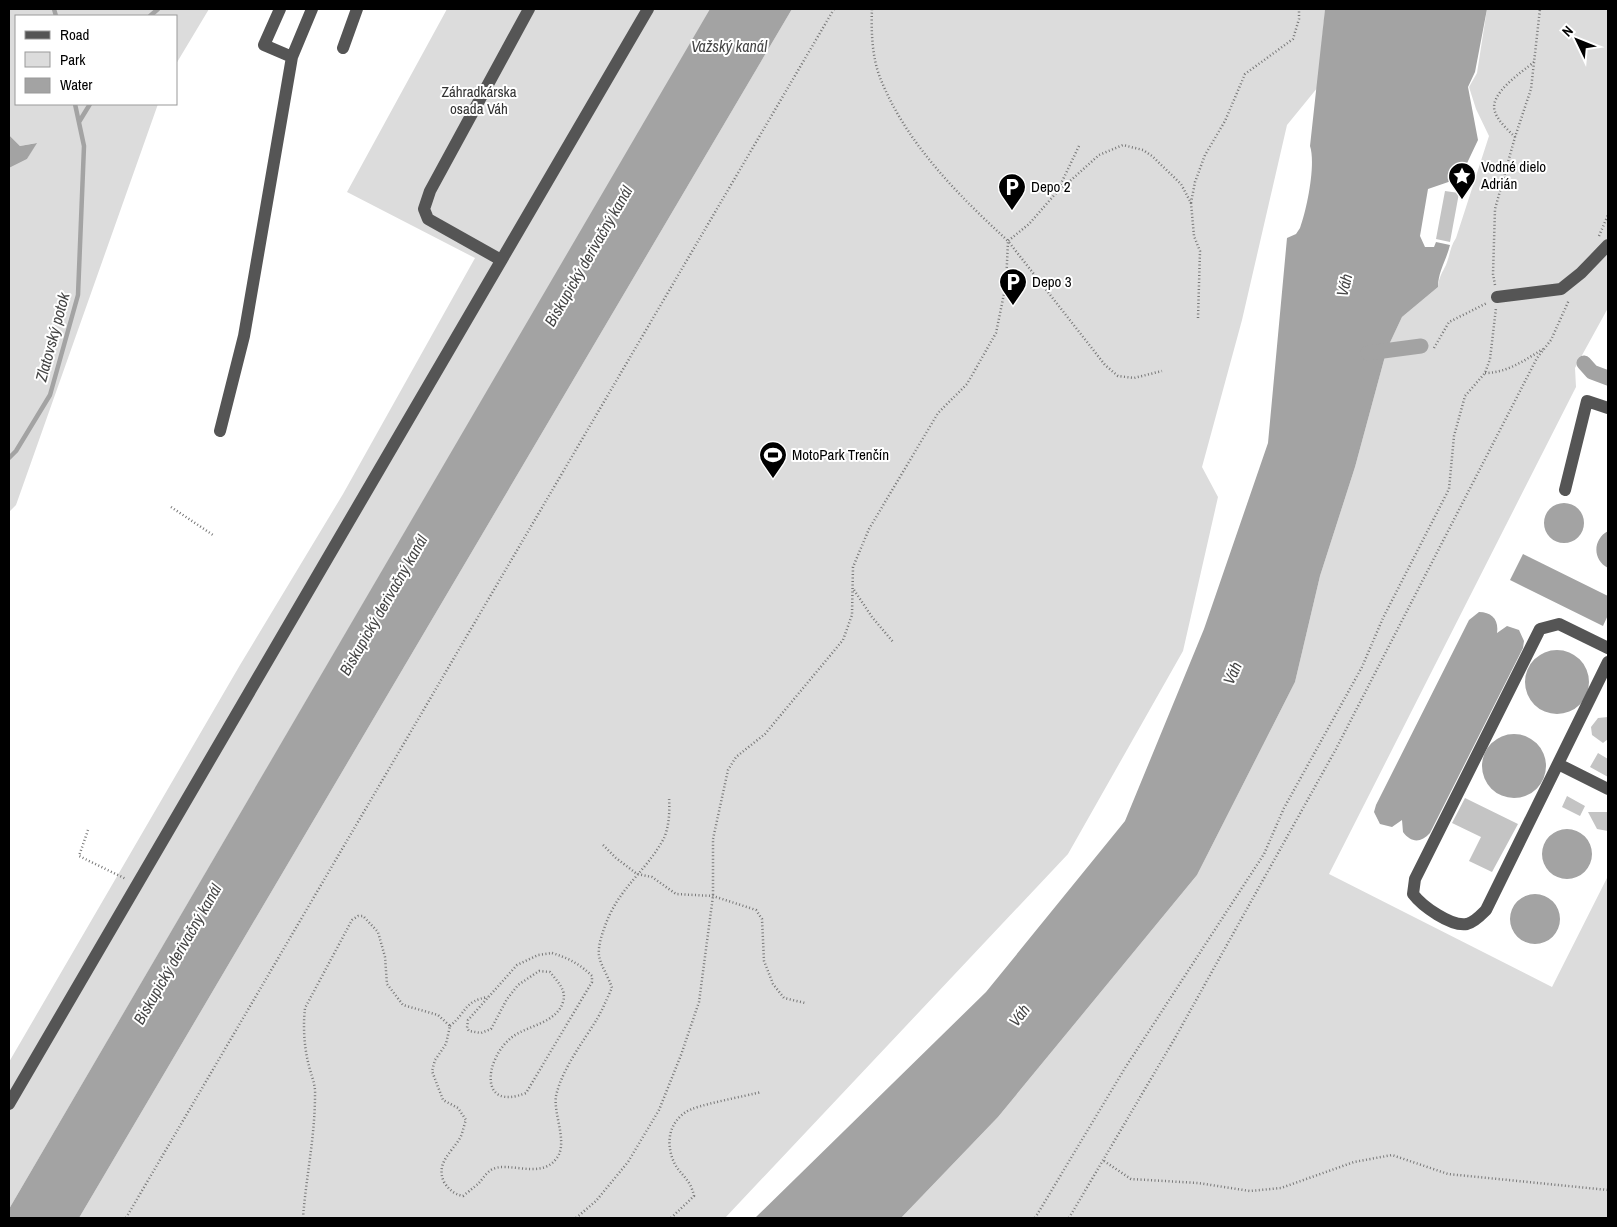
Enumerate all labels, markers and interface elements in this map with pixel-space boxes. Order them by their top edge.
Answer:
legend [15,15,178,105]
north arrow [1552,15,1602,65]
text: N [1558,22,1577,40]
text: Road [60,24,89,45]
water label: Važský kanál [691,35,768,57]
text: Park [60,49,86,70]
text: Water [60,74,92,95]
park label: Záhradkárska osada Váh [441,81,517,119]
place label: Vodné dielo Adrián [1480,156,1546,194]
place icon: Vodné dielo Adrián [1447,161,1477,200]
parking icon: Depo 2 [997,172,1027,211]
place label: Depo 2 [1031,176,1071,197]
water label: Biskupický derivačný kanál [539,181,638,330]
parking icon: Depo 3 [998,267,1028,306]
place label: Depo 3 [1032,271,1072,292]
water label: Váh [1331,271,1357,299]
water label: Zlatovský potok [29,290,75,385]
sports icon: MotoPark Trenčín [758,440,788,479]
place label: MotoPark Trenčín [792,444,889,465]
water label: Biskupický derivačný kanál [334,530,433,679]
water label: Váh [1217,658,1247,688]
water label: Biskupický derivačný kanál [128,879,227,1028]
water label: Váh [1003,999,1035,1031]

